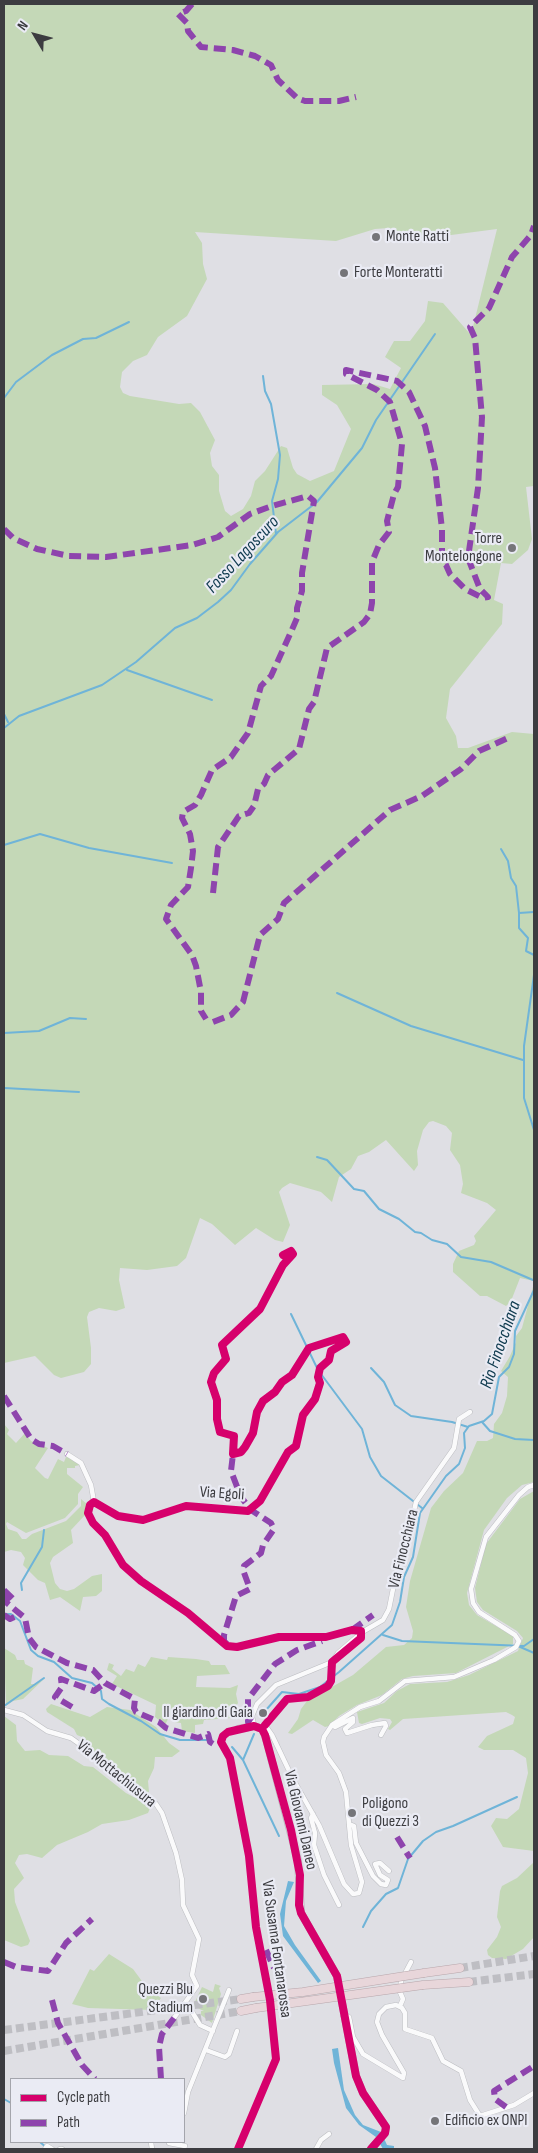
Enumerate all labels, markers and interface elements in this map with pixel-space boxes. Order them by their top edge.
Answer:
north arrow [10,10,60,60]
text: N [14,18,32,34]
place label: Monte Ratti [386,227,449,247]
marker: Monte Ratti [370,231,382,243]
place label: Forte Monteratti [354,263,442,283]
marker: Forte Monteratti [338,267,350,279]
water label: Fosso Lagoscuro [202,512,284,598]
place label: Torre Montelongone [425,529,502,567]
marker: Torre Montelongone [506,542,518,554]
water label: Rio Finocchiara [476,1298,526,1392]
street label: Via Egoli [199,1483,245,1505]
street label: Via Finocchiara [385,1507,423,1591]
place label: Il giardino di Gaia [163,1703,253,1723]
marker: Il giardino di Gaia [257,1707,269,1719]
street label: Via Mottachiusura [72,1736,160,1812]
street label: Via Giovanni Daneo [279,1768,321,1872]
place label: Poligono di Quezzi 3 [362,1794,419,1832]
marker: Poligono di Quezzi 3 [346,1807,358,1819]
street label: Via Susanna Fontanarossa [257,1879,295,2019]
place label: Quezzi Blu Stadium [138,1980,193,2018]
marker: Quezzi Blu Stadium [197,1993,209,2005]
legend [10,2078,185,2143]
text: Cycle path [57,2088,110,2107]
place label: Edificio ex ONPI [445,2111,528,2131]
text: Path [57,2113,80,2132]
marker: Edificio ex ONPI [429,2115,441,2127]

